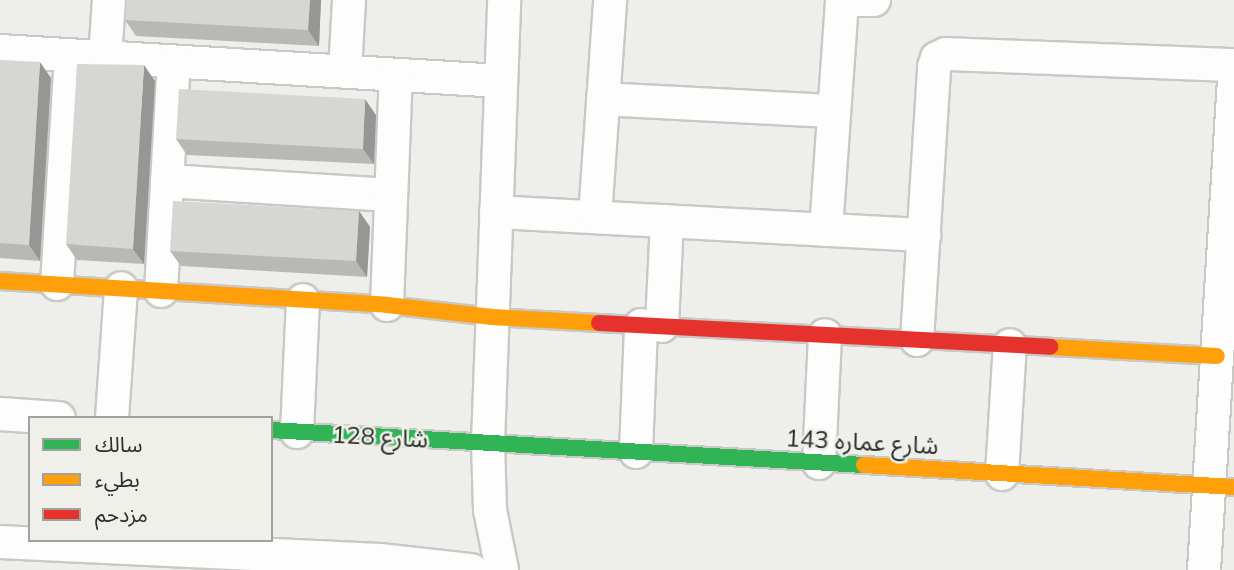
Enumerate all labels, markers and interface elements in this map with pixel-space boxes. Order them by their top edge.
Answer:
legend [28,416,273,542]
street label: شارع 128 [331,420,429,454]
street label: شارع عماره 143 [785,424,939,460]
text: سالك [95,431,142,457]
text: بطيء [95,466,140,492]
text: مزدحم [95,501,148,527]

